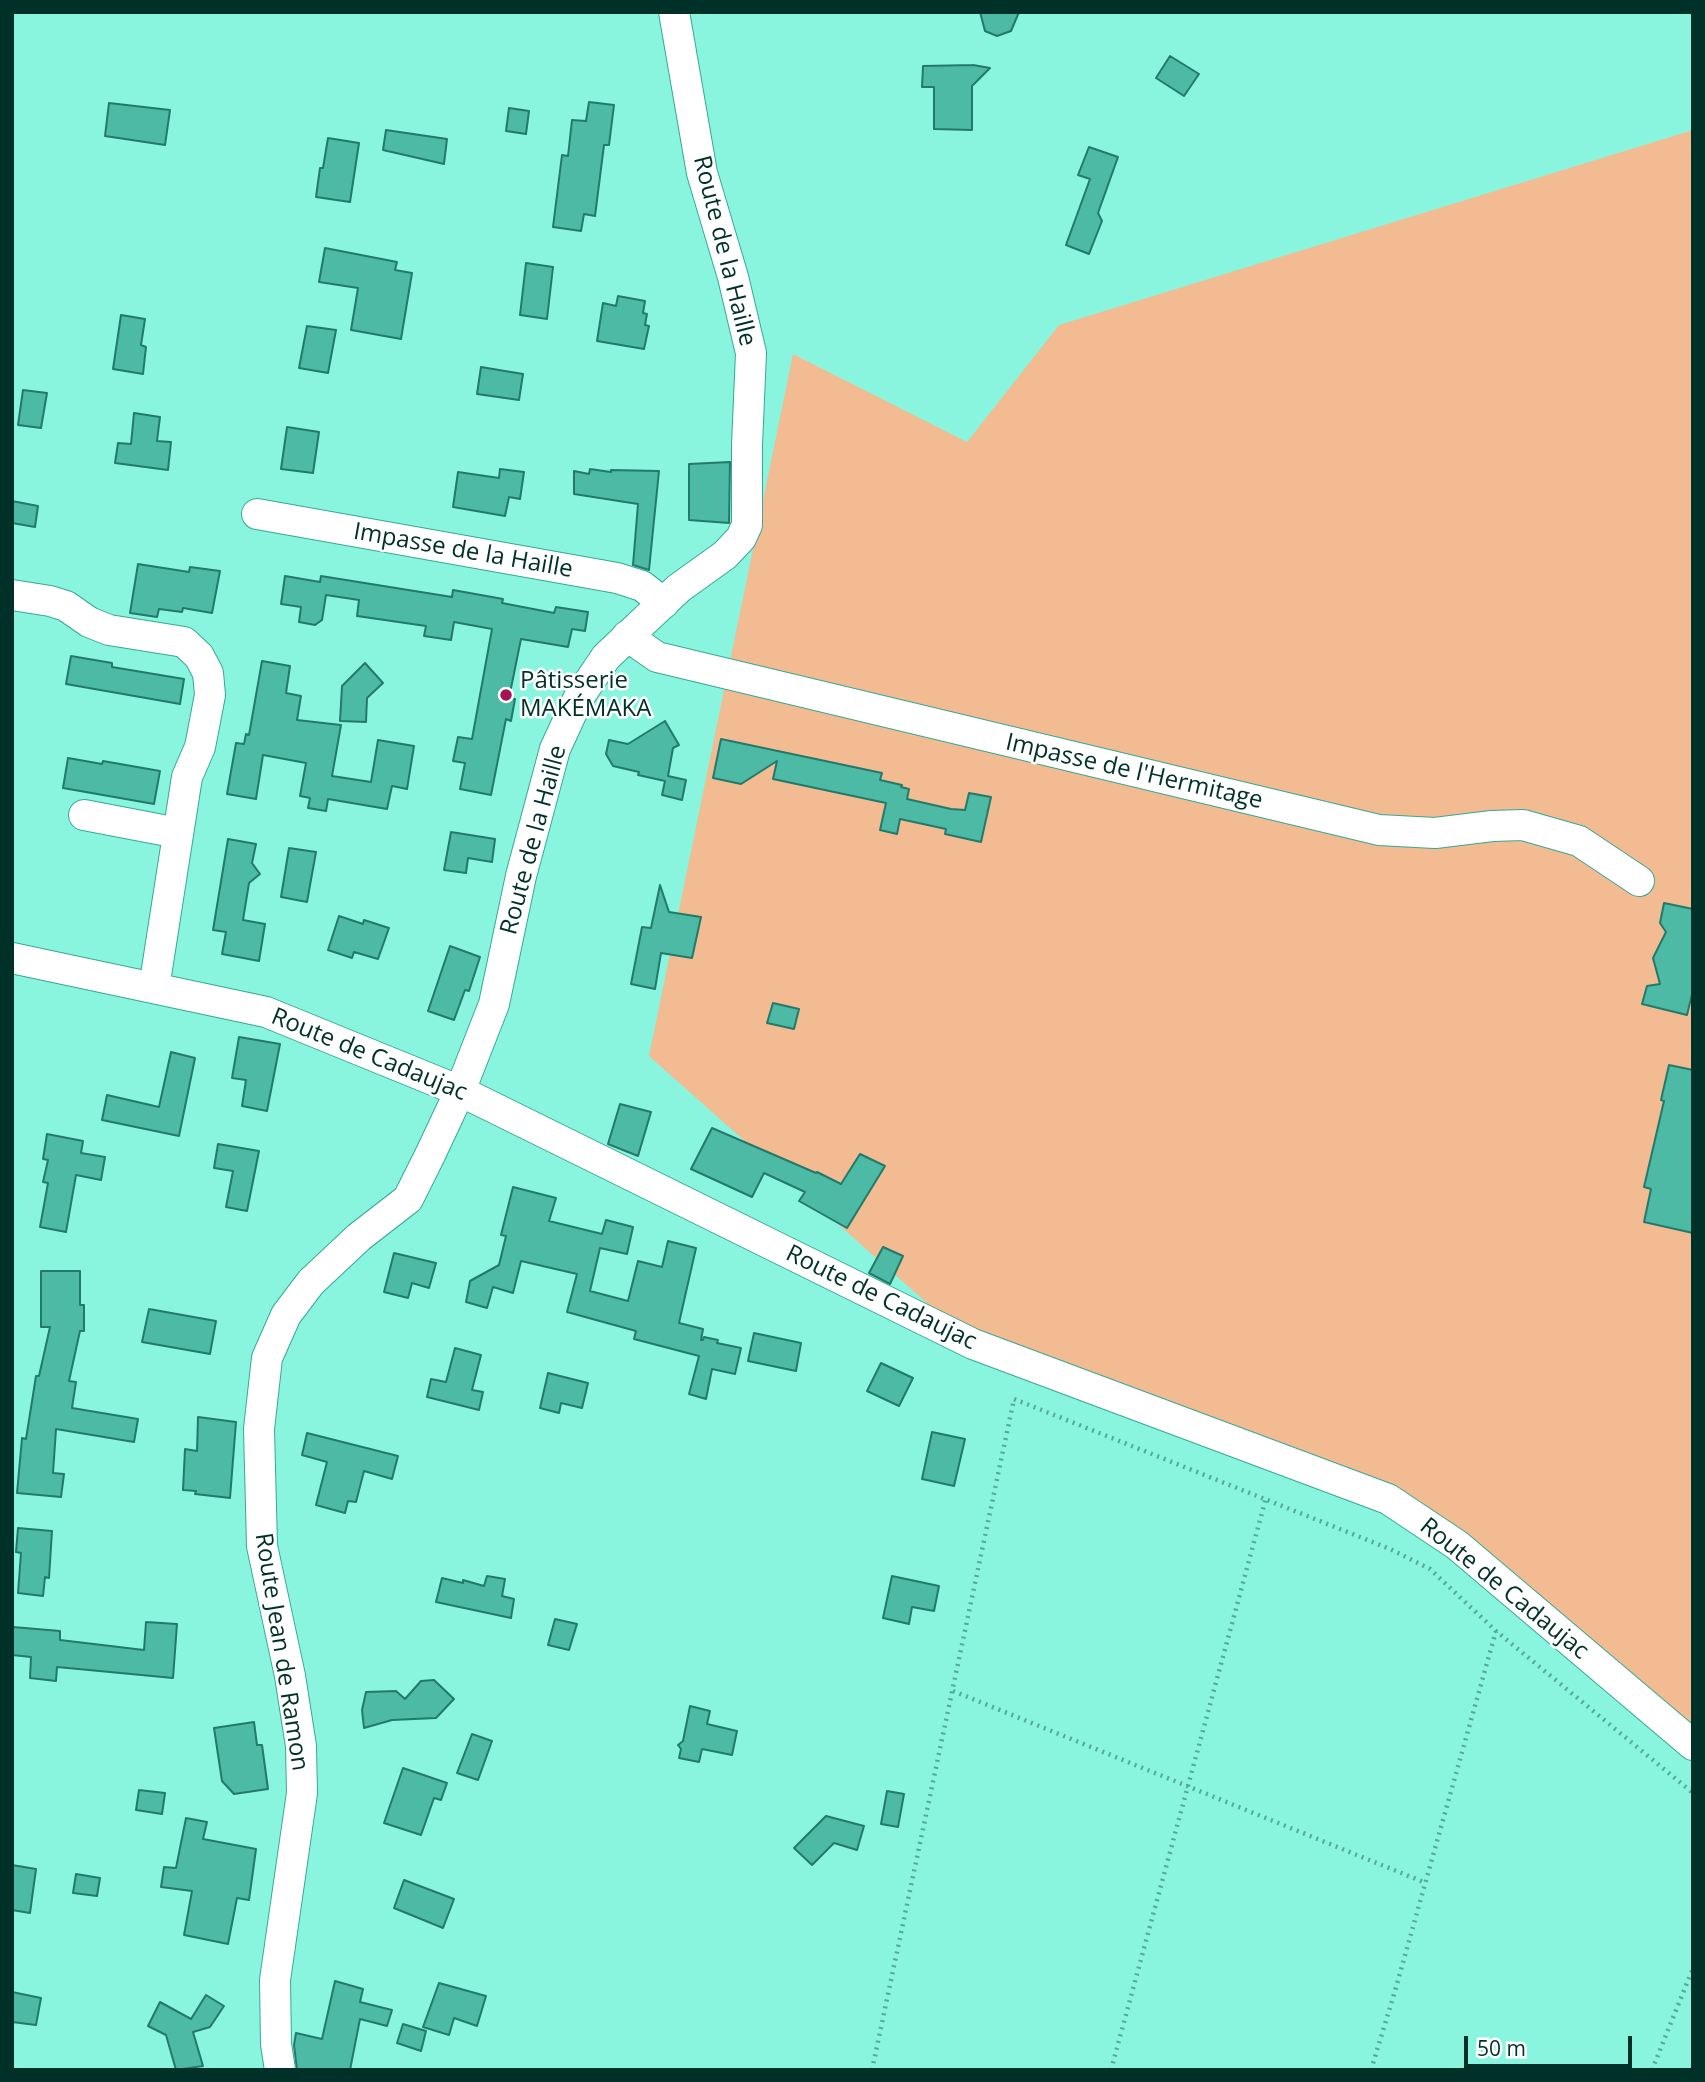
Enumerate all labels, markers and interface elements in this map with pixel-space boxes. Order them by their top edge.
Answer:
street label: Route de la Haille [686,153,762,349]
street label: Impasse de la Haille [351,518,575,584]
place label: Pâtisserie MAKÉMAKA [520,667,651,723]
marker: Pâtisserie MAKÉMAKA [498,687,514,703]
street label: Impasse de l'Hermitage [1003,728,1265,816]
street label: Route de la Haille [495,742,573,938]
street label: Route de Cadaujac [267,1003,471,1107]
street label: Route de Cadaujac [781,1239,981,1357]
street label: Route de Cadaujac [1414,1512,1594,1666]
street label: Route Jean de Ramon [248,1531,314,1773]
scale bar [1467,2022,1635,2066]
text: 50 m [1477,2034,1526,2062]

